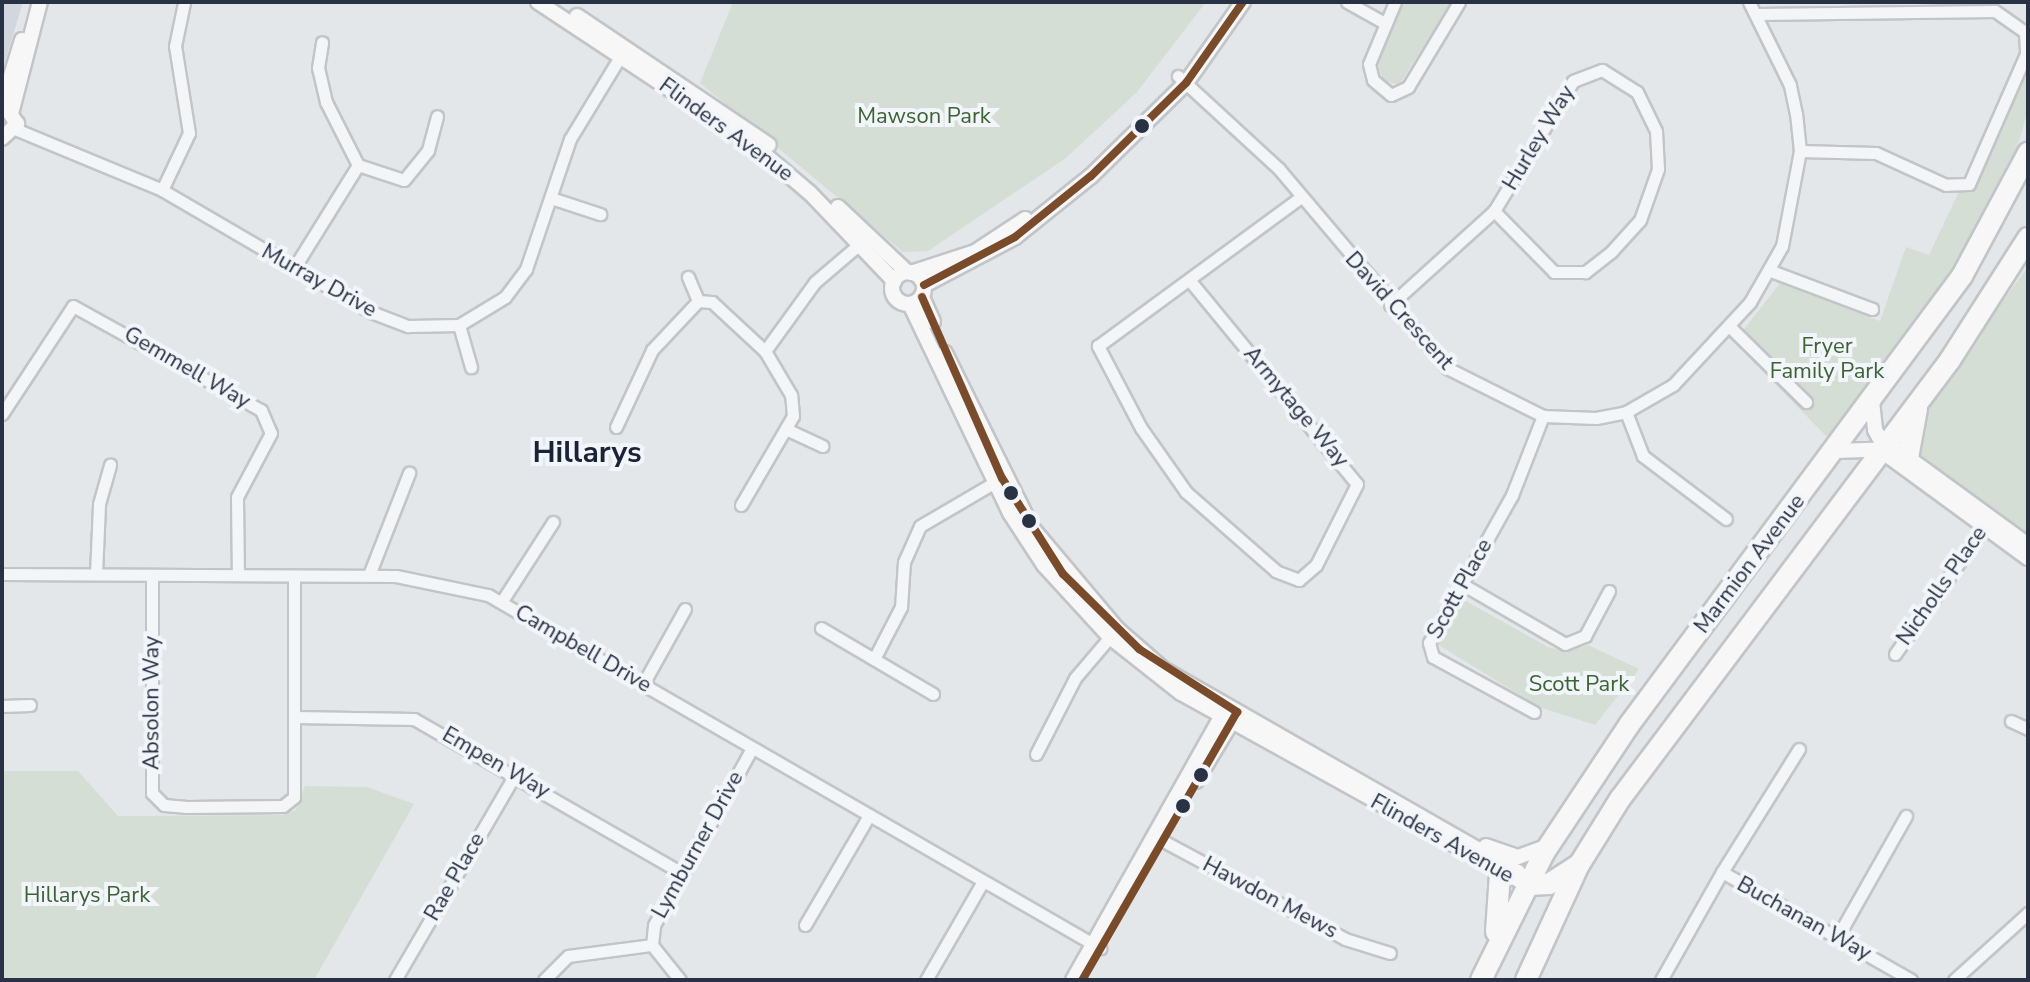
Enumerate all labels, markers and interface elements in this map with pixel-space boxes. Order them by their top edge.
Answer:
street label: Flinders Avenue [654,72,798,188]
street label: Hurley Way [1497,81,1581,195]
park label: Mawson Park [857,104,991,130]
unlabelled marker [1134,118,1150,134]
street label: Murray Drive [257,239,381,323]
street label: David Crescent [1339,247,1459,375]
street label: Gemmell Way [119,321,255,415]
park label: Fryer Family Park [1770,333,1884,384]
street label: Armytage Way [1238,341,1354,473]
district label: Hillarys [532,435,642,471]
unlabelled marker [1003,485,1019,501]
street label: Marmion Avenue [1689,489,1811,639]
unlabelled marker [1021,513,1037,529]
street label: Nicholls Place [1891,521,1993,651]
street label: Scott Place [1422,534,1498,644]
street label: Campbell Drive [510,599,656,699]
street label: Absolon Way [139,636,165,770]
park label: Scott Park [1529,672,1629,698]
street label: Empen Way [437,722,555,804]
street label: Lymburner Drive [647,767,749,923]
unlabelled marker [1193,767,1209,783]
street label: Flinders Avenue [1366,789,1518,889]
unlabelled marker [1175,798,1191,814]
street label: Rae Place [419,828,491,926]
street label: Hawdon Mews [1198,851,1342,945]
street label: Buchanan Way [1732,871,1876,967]
park label: Hillarys Park [24,883,150,909]

